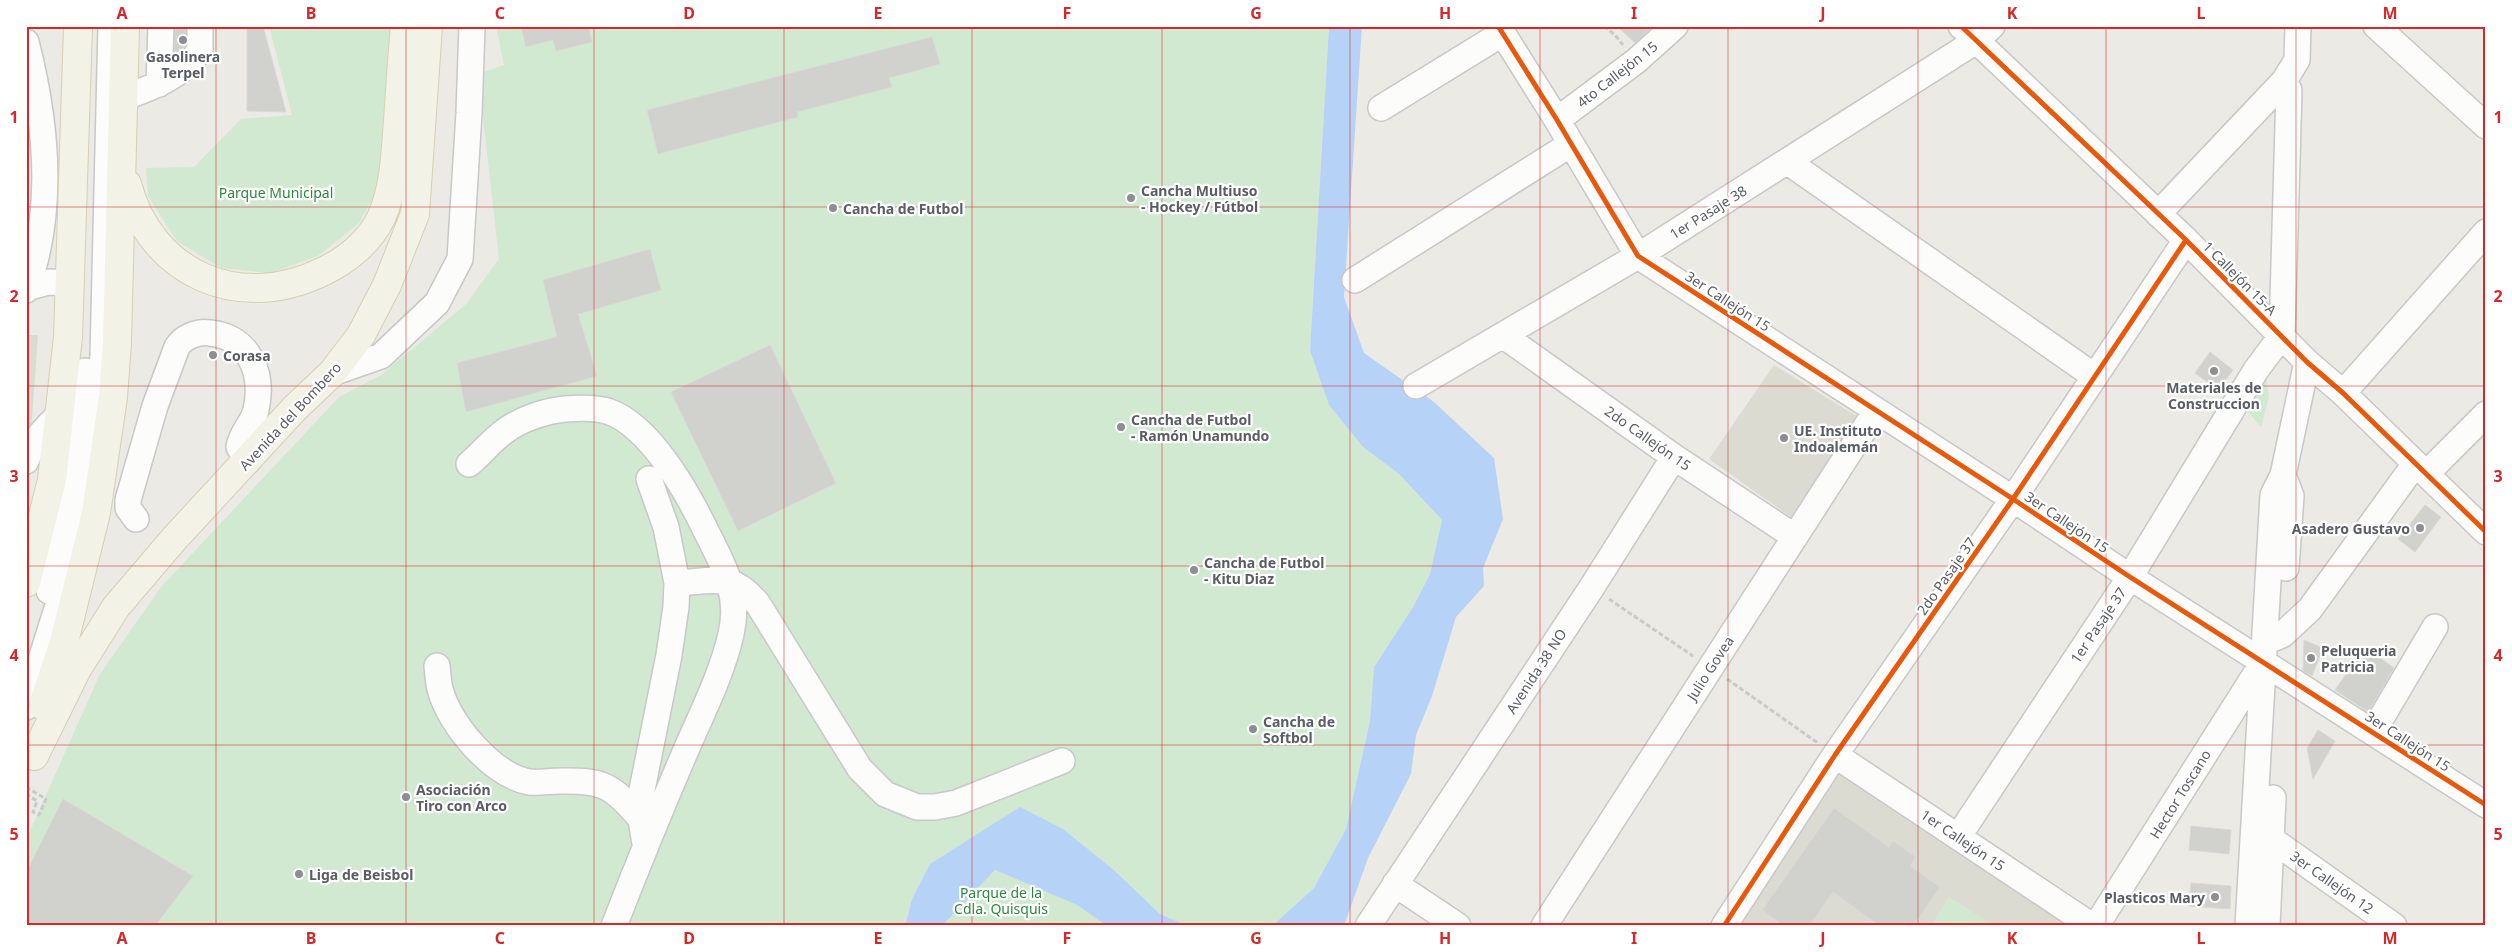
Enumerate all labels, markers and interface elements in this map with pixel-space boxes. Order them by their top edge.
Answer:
text: A [116,2,128,24]
text: B [306,2,316,24]
text: C [495,2,505,24]
text: D [683,2,695,24]
text: E [874,2,883,24]
text: F [1063,2,1071,24]
text: G [1250,2,1262,24]
text: H [1439,2,1451,24]
text: I [1631,2,1637,24]
text: J [1818,2,1826,24]
text: K [2007,2,2018,24]
text: L [2197,2,2206,24]
text: M [2382,2,2398,24]
marker: Gasolinera Terpel [177,34,189,46]
street label: 4to Callejón 15 [1573,37,1661,111]
place label: Gasolinera Terpel [146,47,220,82]
text: 1 [9,106,19,128]
text: 1 [2493,106,2503,128]
place label: Cancha Multiuso - Hockey / Fútbol [1141,181,1258,216]
street label: 1er Pasaje 38 [1666,181,1750,243]
park label: Parque Municipal [219,183,333,202]
marker: Cancha Multiuso - Hockey / Fútbol [1125,192,1137,204]
place label: Cancha de Futbol [843,199,963,218]
marker: Cancha de Futbol [827,202,839,214]
street label: 1 Callejón 15-A [2199,237,2281,319]
street label: 3er Callejón 15 [1682,266,1774,336]
text: 2 [9,285,19,307]
text: 2 [2493,285,2503,307]
place label: Corasa [223,346,271,365]
marker: Corasa [207,349,219,361]
street label: Avenida del Bombero [235,358,345,474]
marker: Materiales de Construccion [2208,365,2220,377]
place label: Materiales de Construccion [2166,378,2262,413]
street label: 2do Callejón 15 [1601,401,1695,475]
place label: Cancha de Futbol - Ramón Unamundo [1131,410,1270,445]
marker: Cancha de Futbol - Ramón Unamundo [1115,421,1127,433]
place label: UE. Instituto Indoalemán [1794,421,1882,456]
marker: UE. Instituto Indoalemán [1778,432,1790,444]
text: 3 [9,465,19,487]
text: 3 [2493,465,2503,487]
street label: 3er Callejón 15 [2021,487,2113,557]
place label: Asadero Gustavo [2292,519,2410,538]
marker: Asadero Gustavo [2414,522,2426,534]
street label: 2do Pasaje 37 [1912,533,1980,619]
place label: Cancha de Futbol - Kitu Diaz [1204,553,1324,588]
marker: Cancha de Futbol - Kitu Diaz [1188,564,1200,576]
street label: 1er Pasaje 37 [2066,583,2130,667]
street label: Avenida 38 NO [1501,625,1571,717]
street label: Julio Govea [1681,632,1738,705]
place label: Peluqueria Patricia [2321,641,2396,676]
text: 4 [9,644,19,666]
text: 4 [2493,644,2503,666]
marker: Peluqueria Patricia [2305,652,2317,664]
street label: 3er Callejón 15 [2362,706,2454,776]
place label: Cancha de Softbol [1263,712,1335,747]
marker: Cancha de Softbol [1247,723,1259,735]
street label: Hector Toscano [2145,746,2215,842]
place label: Asociación Tiro con Arco [416,780,507,815]
marker: Asociación Tiro con Arco [400,791,412,803]
street label: 1er Callejón 15 [1917,805,2009,875]
text: 5 [9,823,19,845]
text: 5 [2493,823,2503,845]
street label: 3er Callejón 12 [2287,846,2377,918]
place label: Liga de Beisbol [309,865,413,884]
marker: Liga de Beisbol [293,868,305,880]
park label: Parque de la Cdla. Quisquis [954,883,1048,918]
place label: Plasticos Mary [2104,888,2205,907]
marker: Plasticos Mary [2209,891,2221,903]
text: A [116,927,128,949]
text: B [306,927,316,949]
text: C [495,927,505,949]
text: D [683,927,695,949]
text: E [874,927,883,949]
text: F [1063,927,1071,949]
text: G [1250,927,1262,949]
text: H [1439,927,1451,949]
text: I [1631,927,1637,949]
text: J [1818,927,1826,949]
text: K [2007,927,2018,949]
text: L [2197,927,2206,949]
text: M [2382,927,2398,949]

